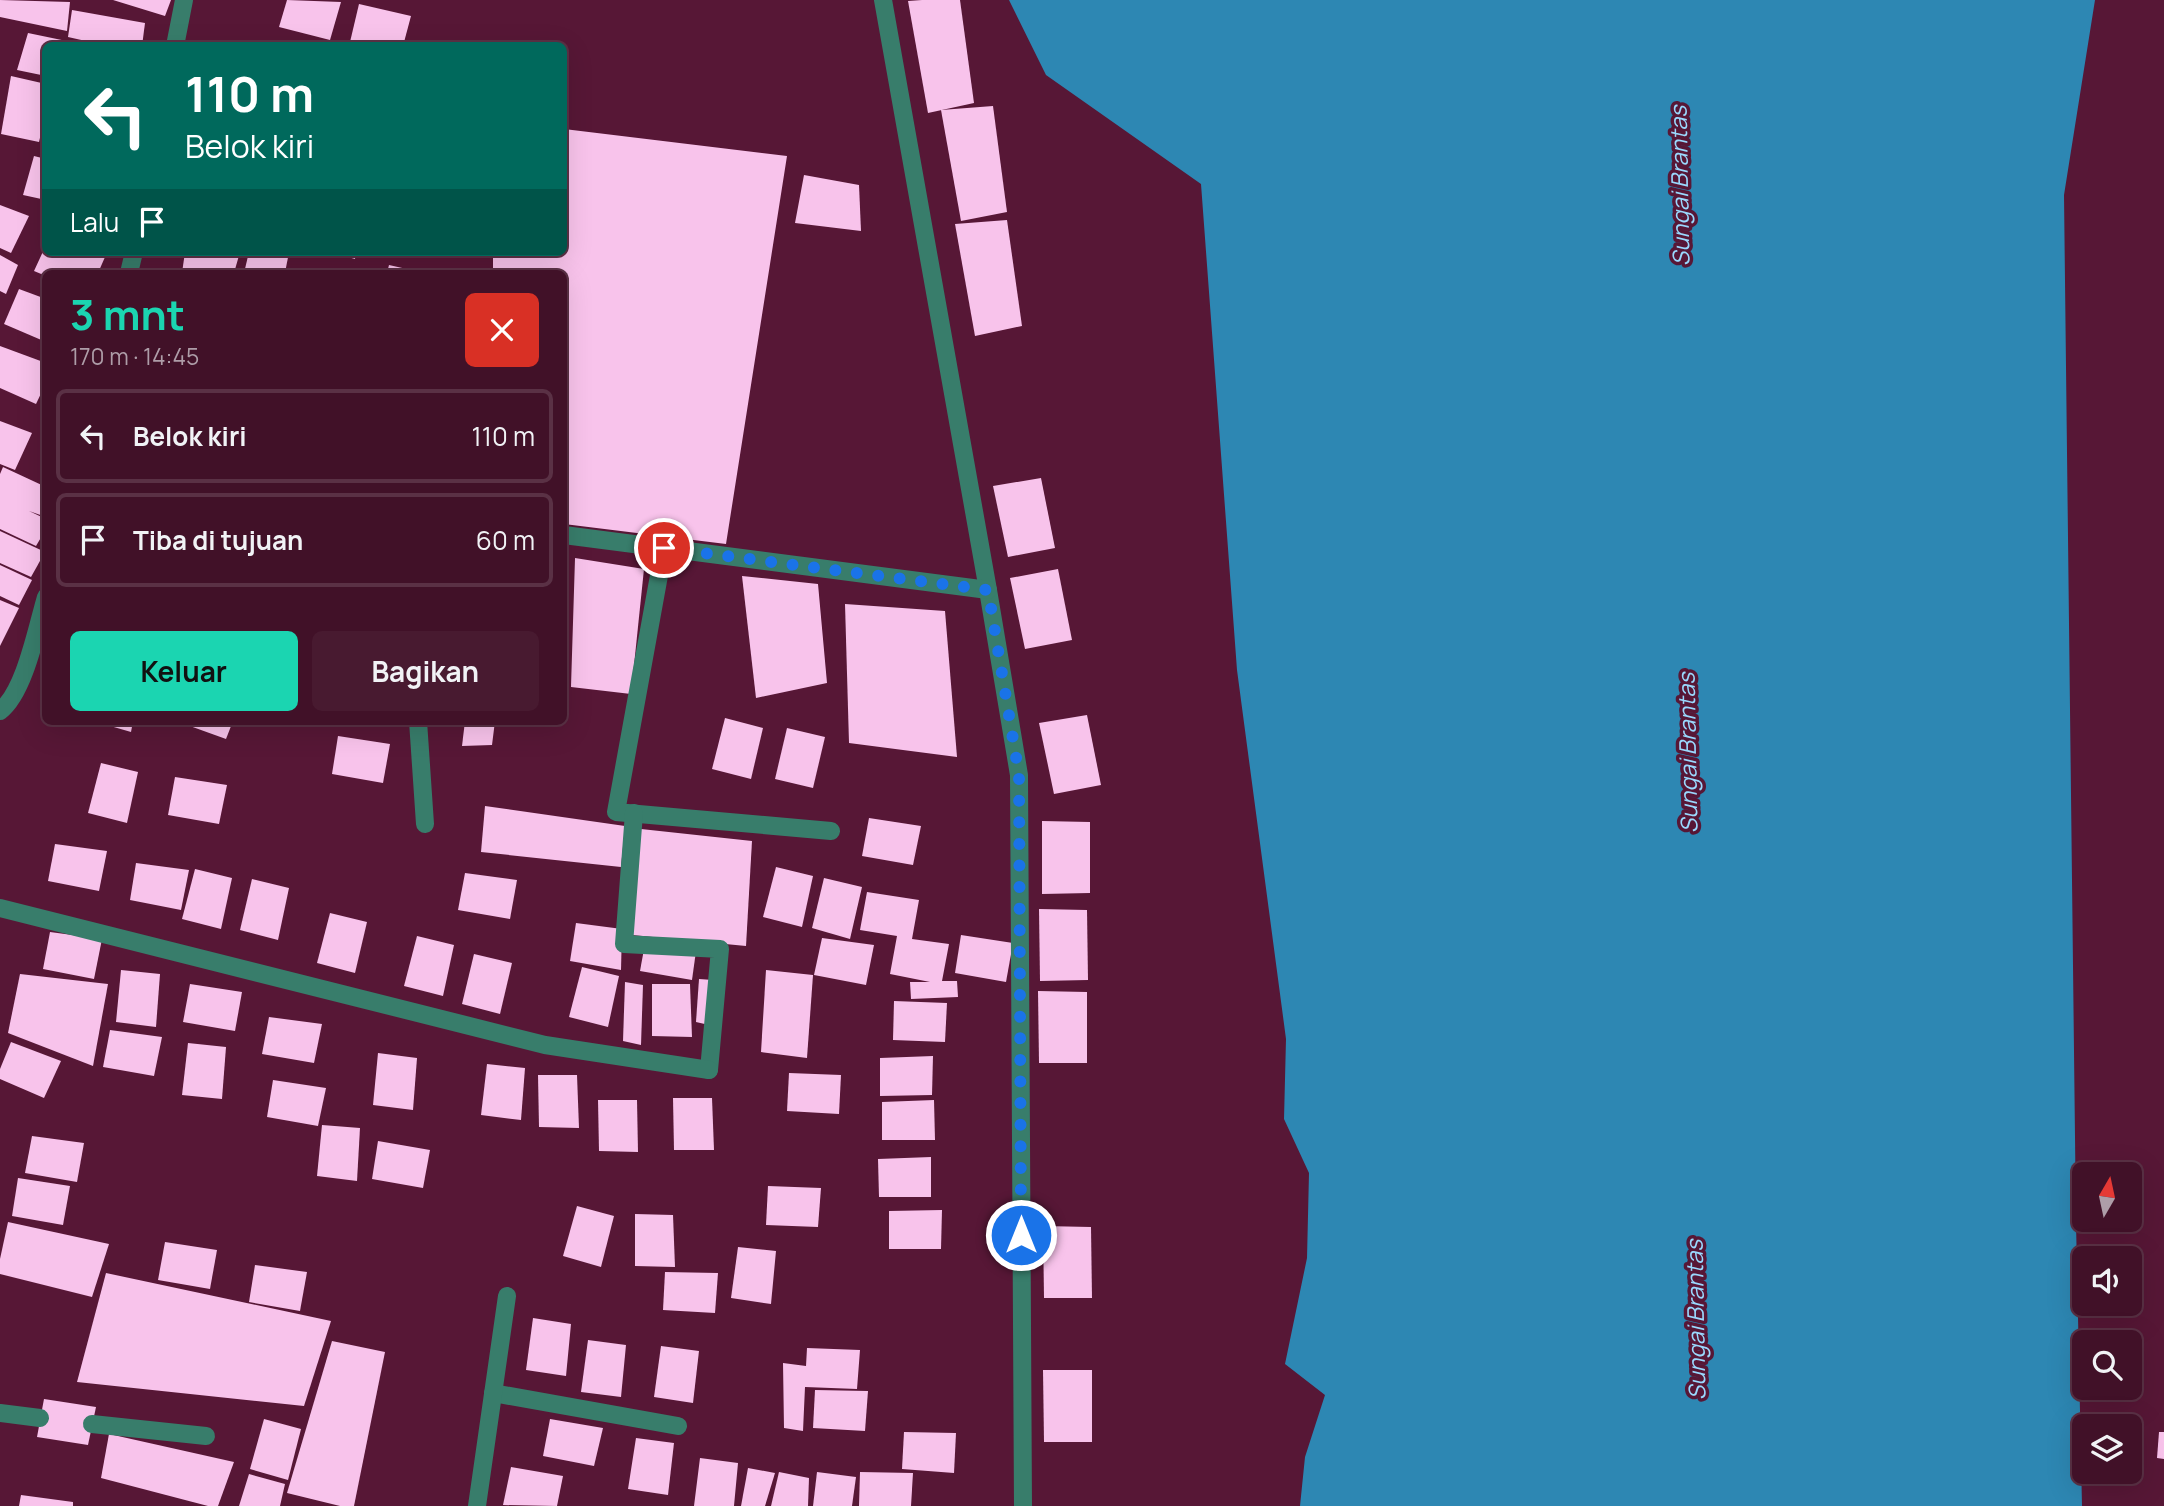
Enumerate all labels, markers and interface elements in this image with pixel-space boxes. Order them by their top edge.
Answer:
text: 110 m [185,60,314,127]
icon: left [70,70,161,161]
water label: Sungai Brantas [1662,104,1696,266]
text: Belok kiri [185,124,314,168]
icon: arrive [133,203,171,241]
text: Lalu [70,204,119,240]
text: 3 mnt [70,285,185,343]
button: close [465,293,539,367]
text: 170 m · 14:45 [70,340,199,372]
icon: left [74,417,112,455]
text: Belok kiri [133,418,247,454]
text: 110 m [472,418,535,454]
pin [634,518,694,578]
icon: arrive [74,521,112,559]
text: Tiba di tujuan [133,522,303,558]
text: 60 m [476,522,535,558]
icon: arrive [645,529,683,567]
button: Keluar [70,631,298,711]
button: Bagikan [312,631,539,711]
water label: Sungai Brantas [1670,671,1704,833]
north arrow [2072,1162,2142,1232]
map controls [2072,1162,2142,1484]
position arrow [984,1198,1058,1272]
water label: Sungai Brantas [1678,1238,1712,1400]
button: sound [2072,1246,2142,1316]
button: search [2072,1330,2142,1400]
button: layers [2072,1414,2142,1484]

